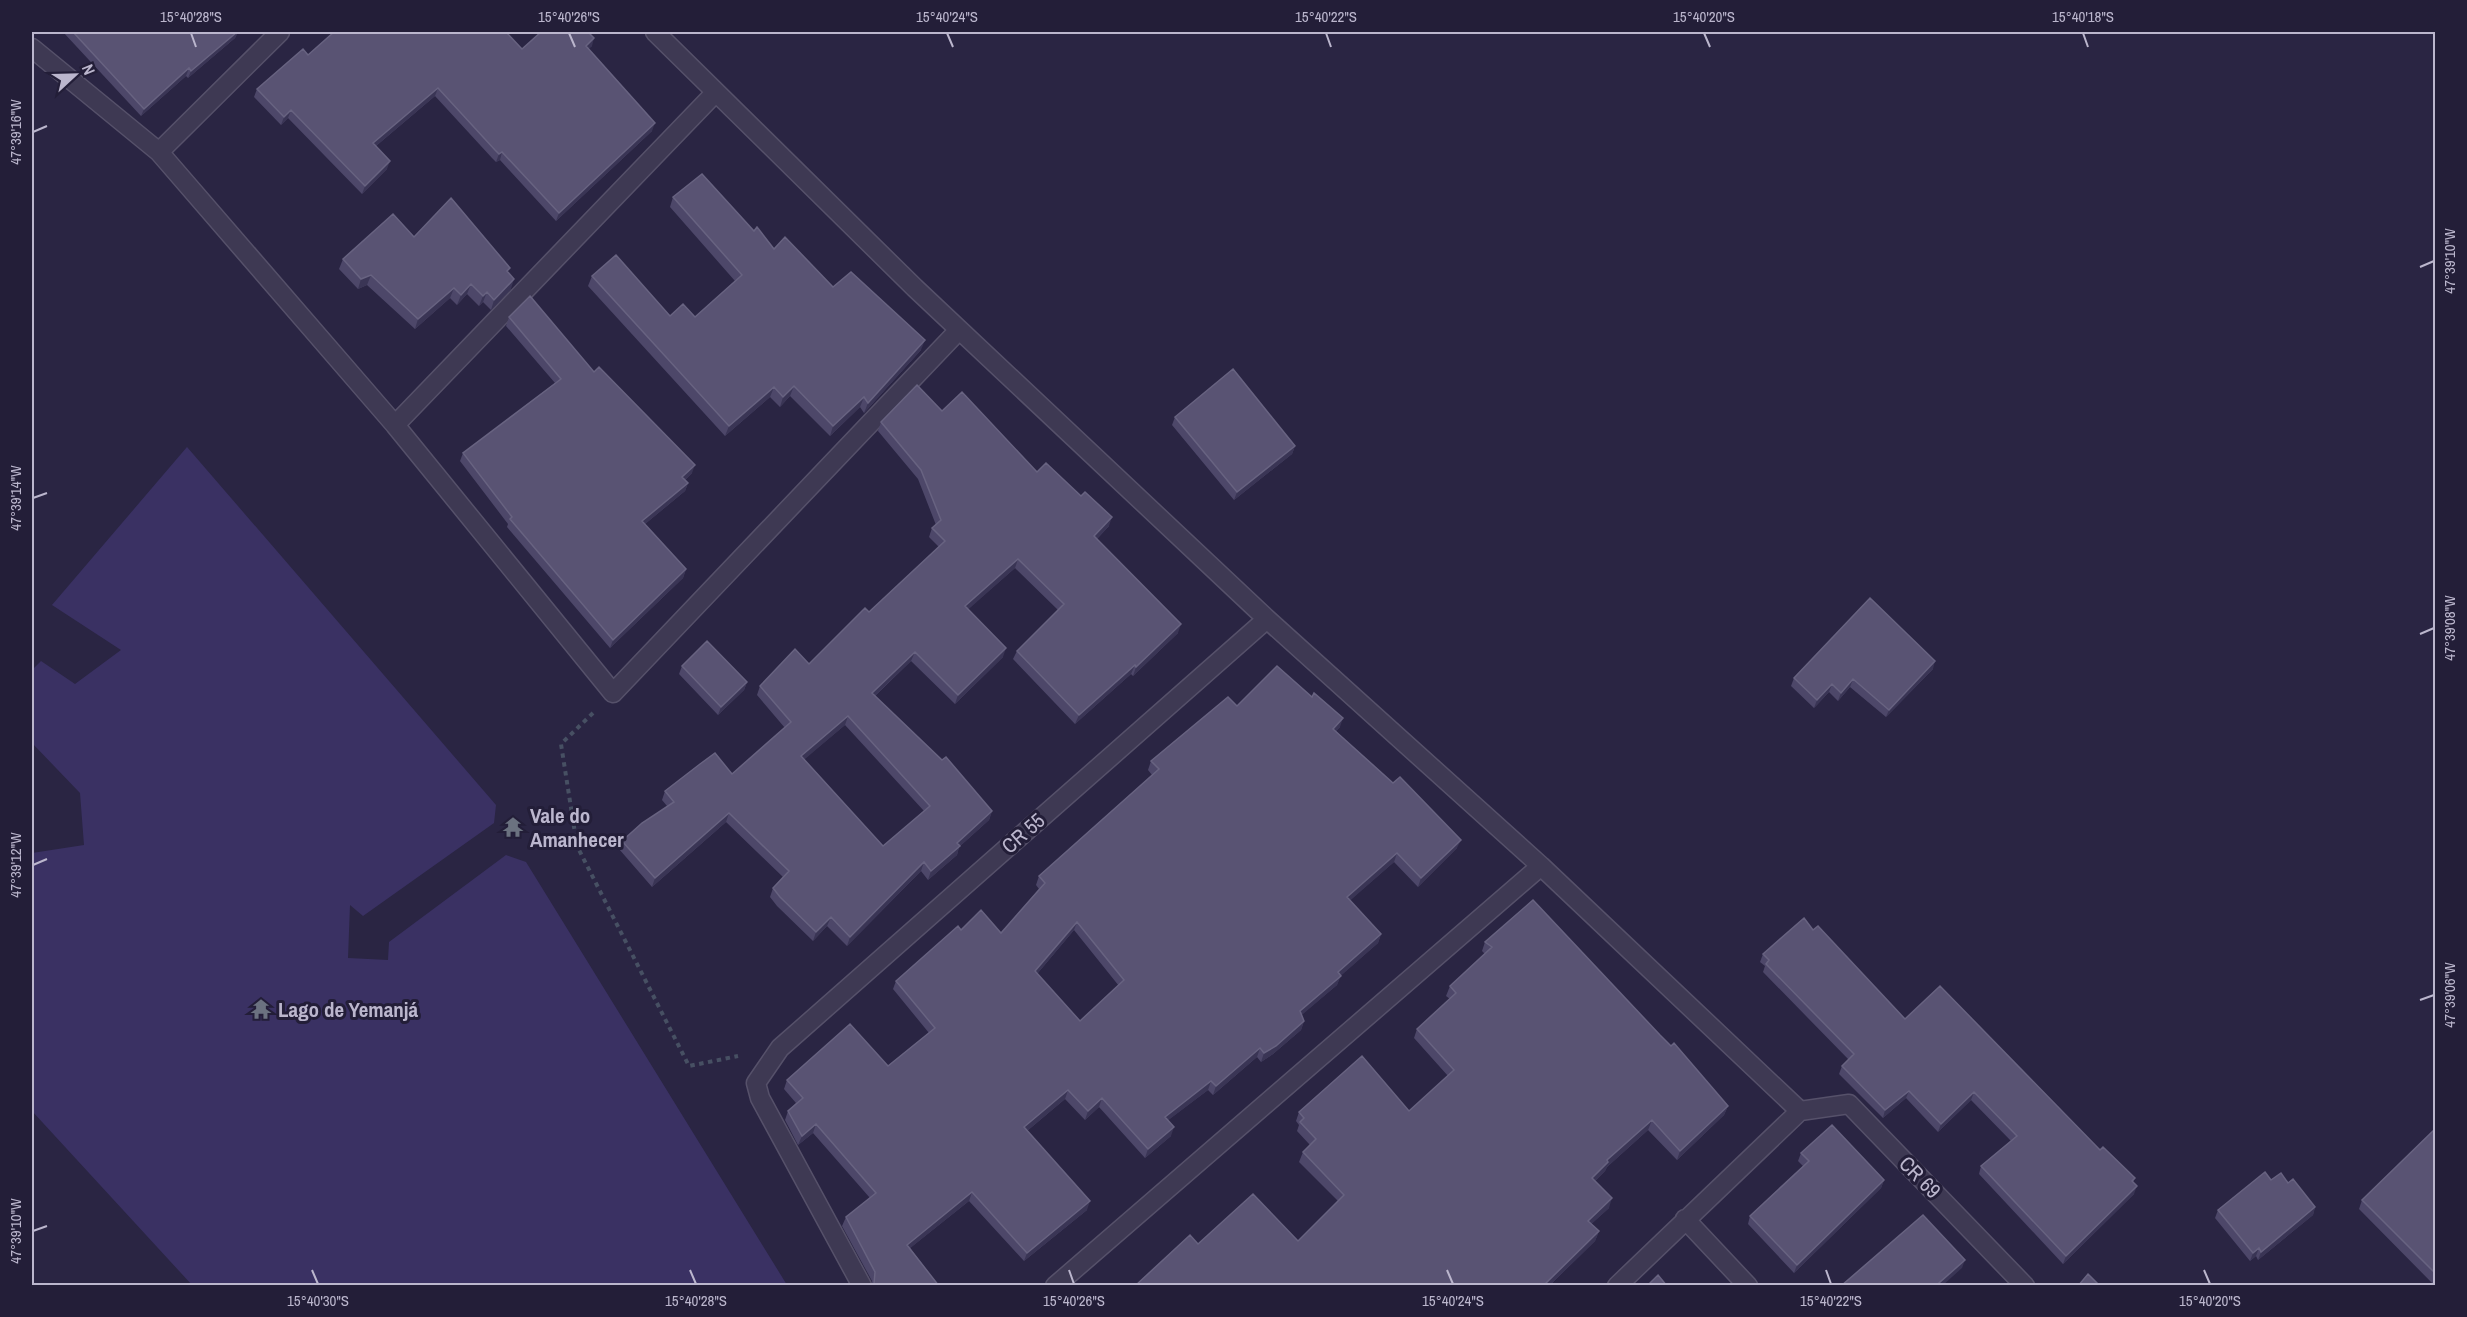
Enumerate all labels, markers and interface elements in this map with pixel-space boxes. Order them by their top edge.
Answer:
text: 15°40'28"S [160,6,222,27]
text: 15°40'26"S [538,6,600,27]
text: 15°40'24"S [916,6,978,27]
text: 15°40'22"S [1295,6,1357,27]
text: 15°40'20"S [1673,6,1735,27]
text: 15°40'18"S [2052,6,2114,27]
north arrow [45,45,105,105]
text: N [77,61,101,78]
text: 47°39'16"W [5,99,26,165]
text: 47°39'10"W [2439,228,2460,294]
text: 47°39'14"W [5,465,26,531]
text: 47°39'08"W [2439,595,2460,661]
place label: Vale do Amanhecer [530,801,624,854]
street label: CR 55 [995,806,1051,860]
temple icon: Vale do Amanhecer [501,815,525,839]
text: 47°39'12"W [5,832,26,898]
text: 47°39'06"W [2439,962,2460,1028]
place label: Lago de Yemanjá [278,995,419,1024]
temple icon: Lago de Yemanjá [249,997,273,1021]
street label: CR 69 [1893,1149,1947,1205]
text: 47°39'10"W [5,1198,26,1264]
text: 15°40'30"S [287,1290,349,1311]
text: 15°40'28"S [665,1290,727,1311]
text: 15°40'26"S [1043,1290,1105,1311]
text: 15°40'24"S [1422,1290,1484,1311]
text: 15°40'22"S [1800,1290,1862,1311]
text: 15°40'20"S [2179,1290,2241,1311]

